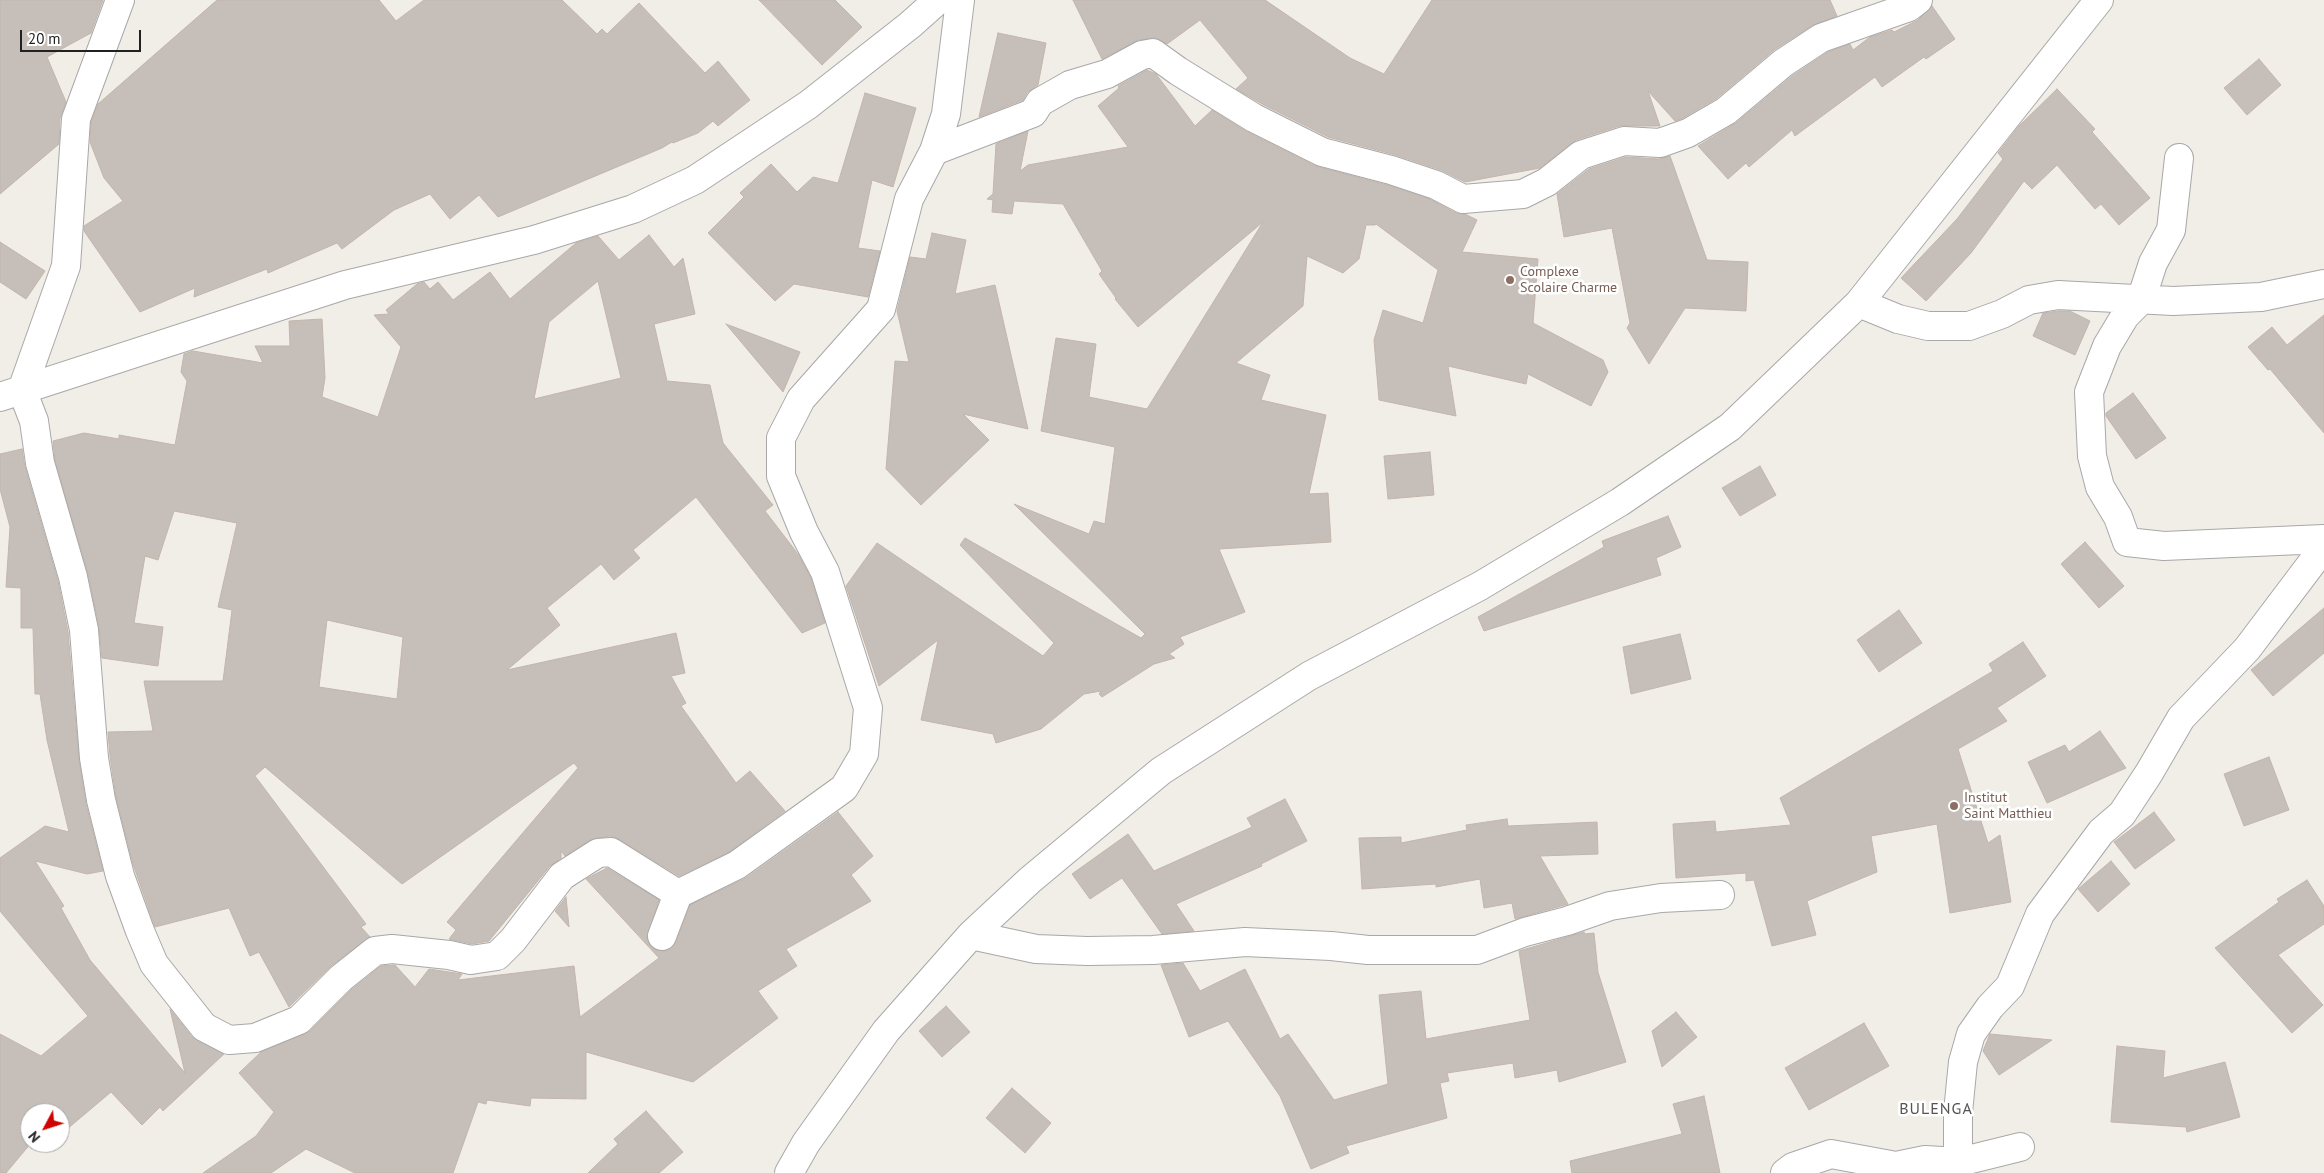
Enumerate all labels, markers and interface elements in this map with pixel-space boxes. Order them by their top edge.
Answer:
scale bar [22,20,144,52]
text: 20 m [28,29,61,48]
place label: Complexe Scolaire Charme [1520,264,1617,296]
marker: Complexe Scolaire Charme [1504,274,1516,286]
place label: Institut Saint Matthieu [1964,790,2052,822]
marker: Institut Saint Matthieu [1948,800,1960,812]
district label: BULENGA [1898,1099,1974,1119]
north arrow [20,1103,70,1153]
text: N [24,1128,44,1146]

